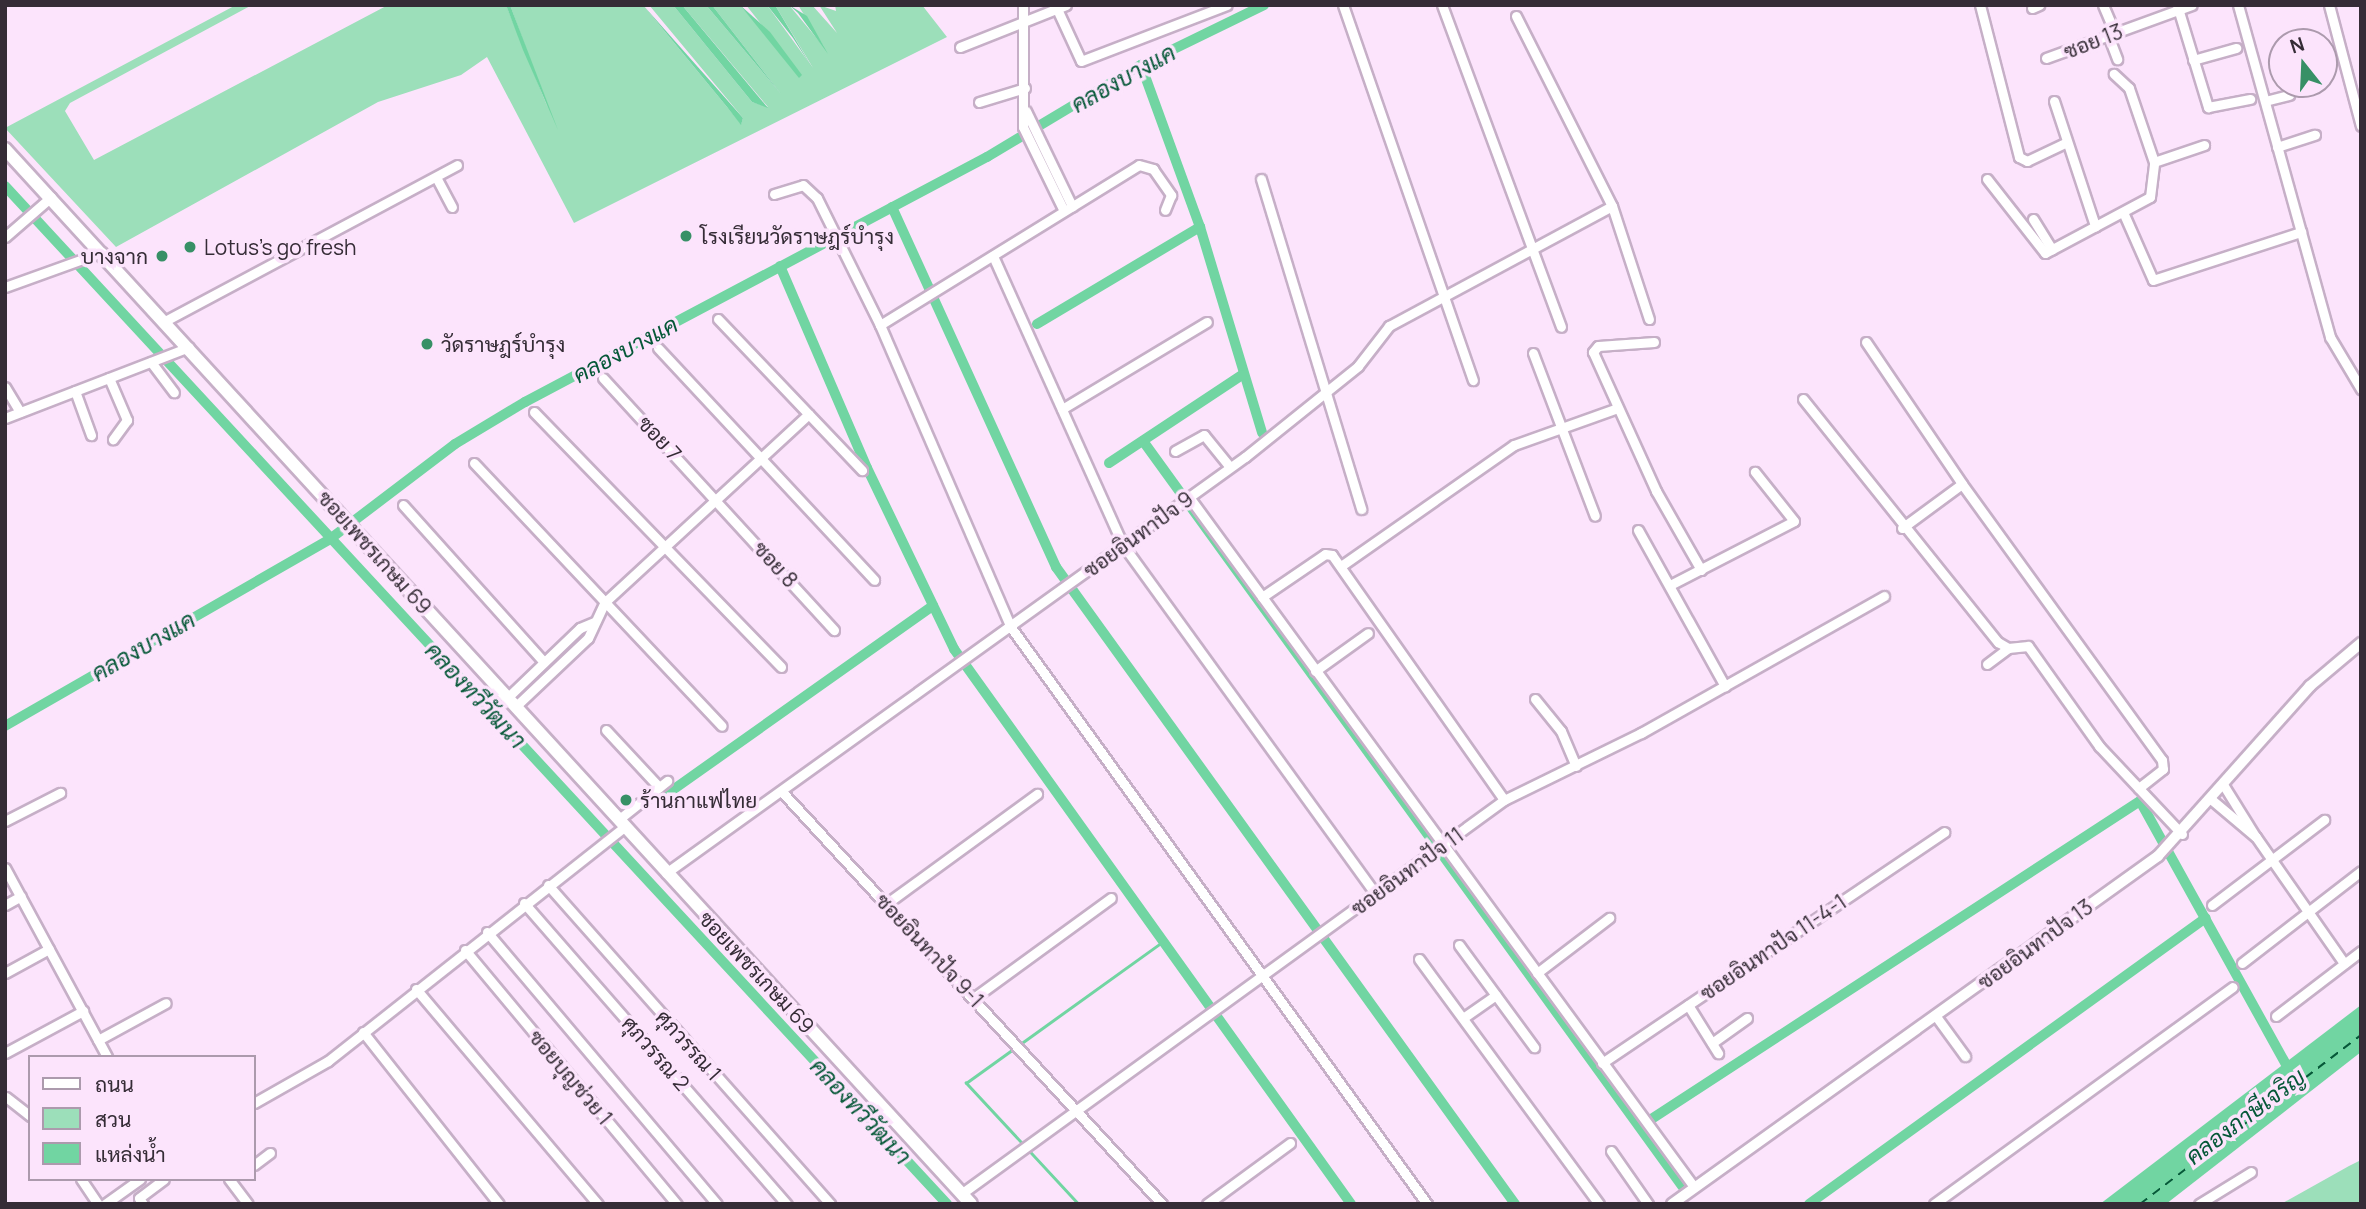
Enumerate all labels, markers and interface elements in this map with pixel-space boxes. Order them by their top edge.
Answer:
street label: ซอย 13 [2060,18,2126,64]
north arrow [2268,28,2338,98]
text: N [2287,30,2308,59]
water label: คลองบางแค [1066,38,1180,118]
place label: โรงเรียนวัดราษฎร์บำรุง [700,223,894,249]
marker: โรงเรียนวัดราษฎร์บำรุง [678,228,694,244]
place label: Lotus's go fresh [204,234,356,260]
marker: Lotus's go fresh [182,239,198,255]
place label: บางจาก [81,243,148,269]
marker: บางจาก [154,248,170,264]
water label: คลองบางแค [568,310,682,388]
place label: วัดราษฎร์บำรุง [441,331,565,357]
marker: วัดราษฎร์บำรุง [419,336,435,352]
street label: ซอย 7 [633,410,687,466]
street label: ซอยเพชรเกษม 69 [313,485,437,619]
street label: ซอยอินทาปัจ 9 [1078,486,1198,582]
street label: ซอย 8 [749,536,803,592]
water label: คลองบางแค [86,605,200,687]
water label: คลองทวีวัฒนา [420,636,532,754]
place label: ร้านกาแฟไทย [640,787,757,813]
marker: ร้านกาแฟไทย [618,792,634,808]
street label: ซอยอินทาปัจ 11 [1346,822,1468,920]
street label: ซอยอินทาปัจ 9-1 [871,888,989,1012]
street label: ซอยอินทาปัจ 11-4-1 [1695,889,1851,1005]
street label: ซอยอินทาปัจ 13 [1972,894,2098,994]
street label: ซอยเพชรเกษม 69 [694,906,820,1038]
street label: ศุภวรรณ 1 [651,1004,727,1086]
street label: ศุภวรรณ 2 [617,1011,695,1095]
street label: ซอยบุญช่วย 1 [524,1024,618,1130]
water label: คลองทวีวัฒนา [805,1052,917,1170]
legend [28,1055,256,1181]
water label: คลองภาษีเจริญ [2180,1062,2310,1170]
text: ถนน [95,1070,134,1098]
text: สวน [95,1105,131,1133]
text: แหล่งน้ำ [95,1140,166,1168]

